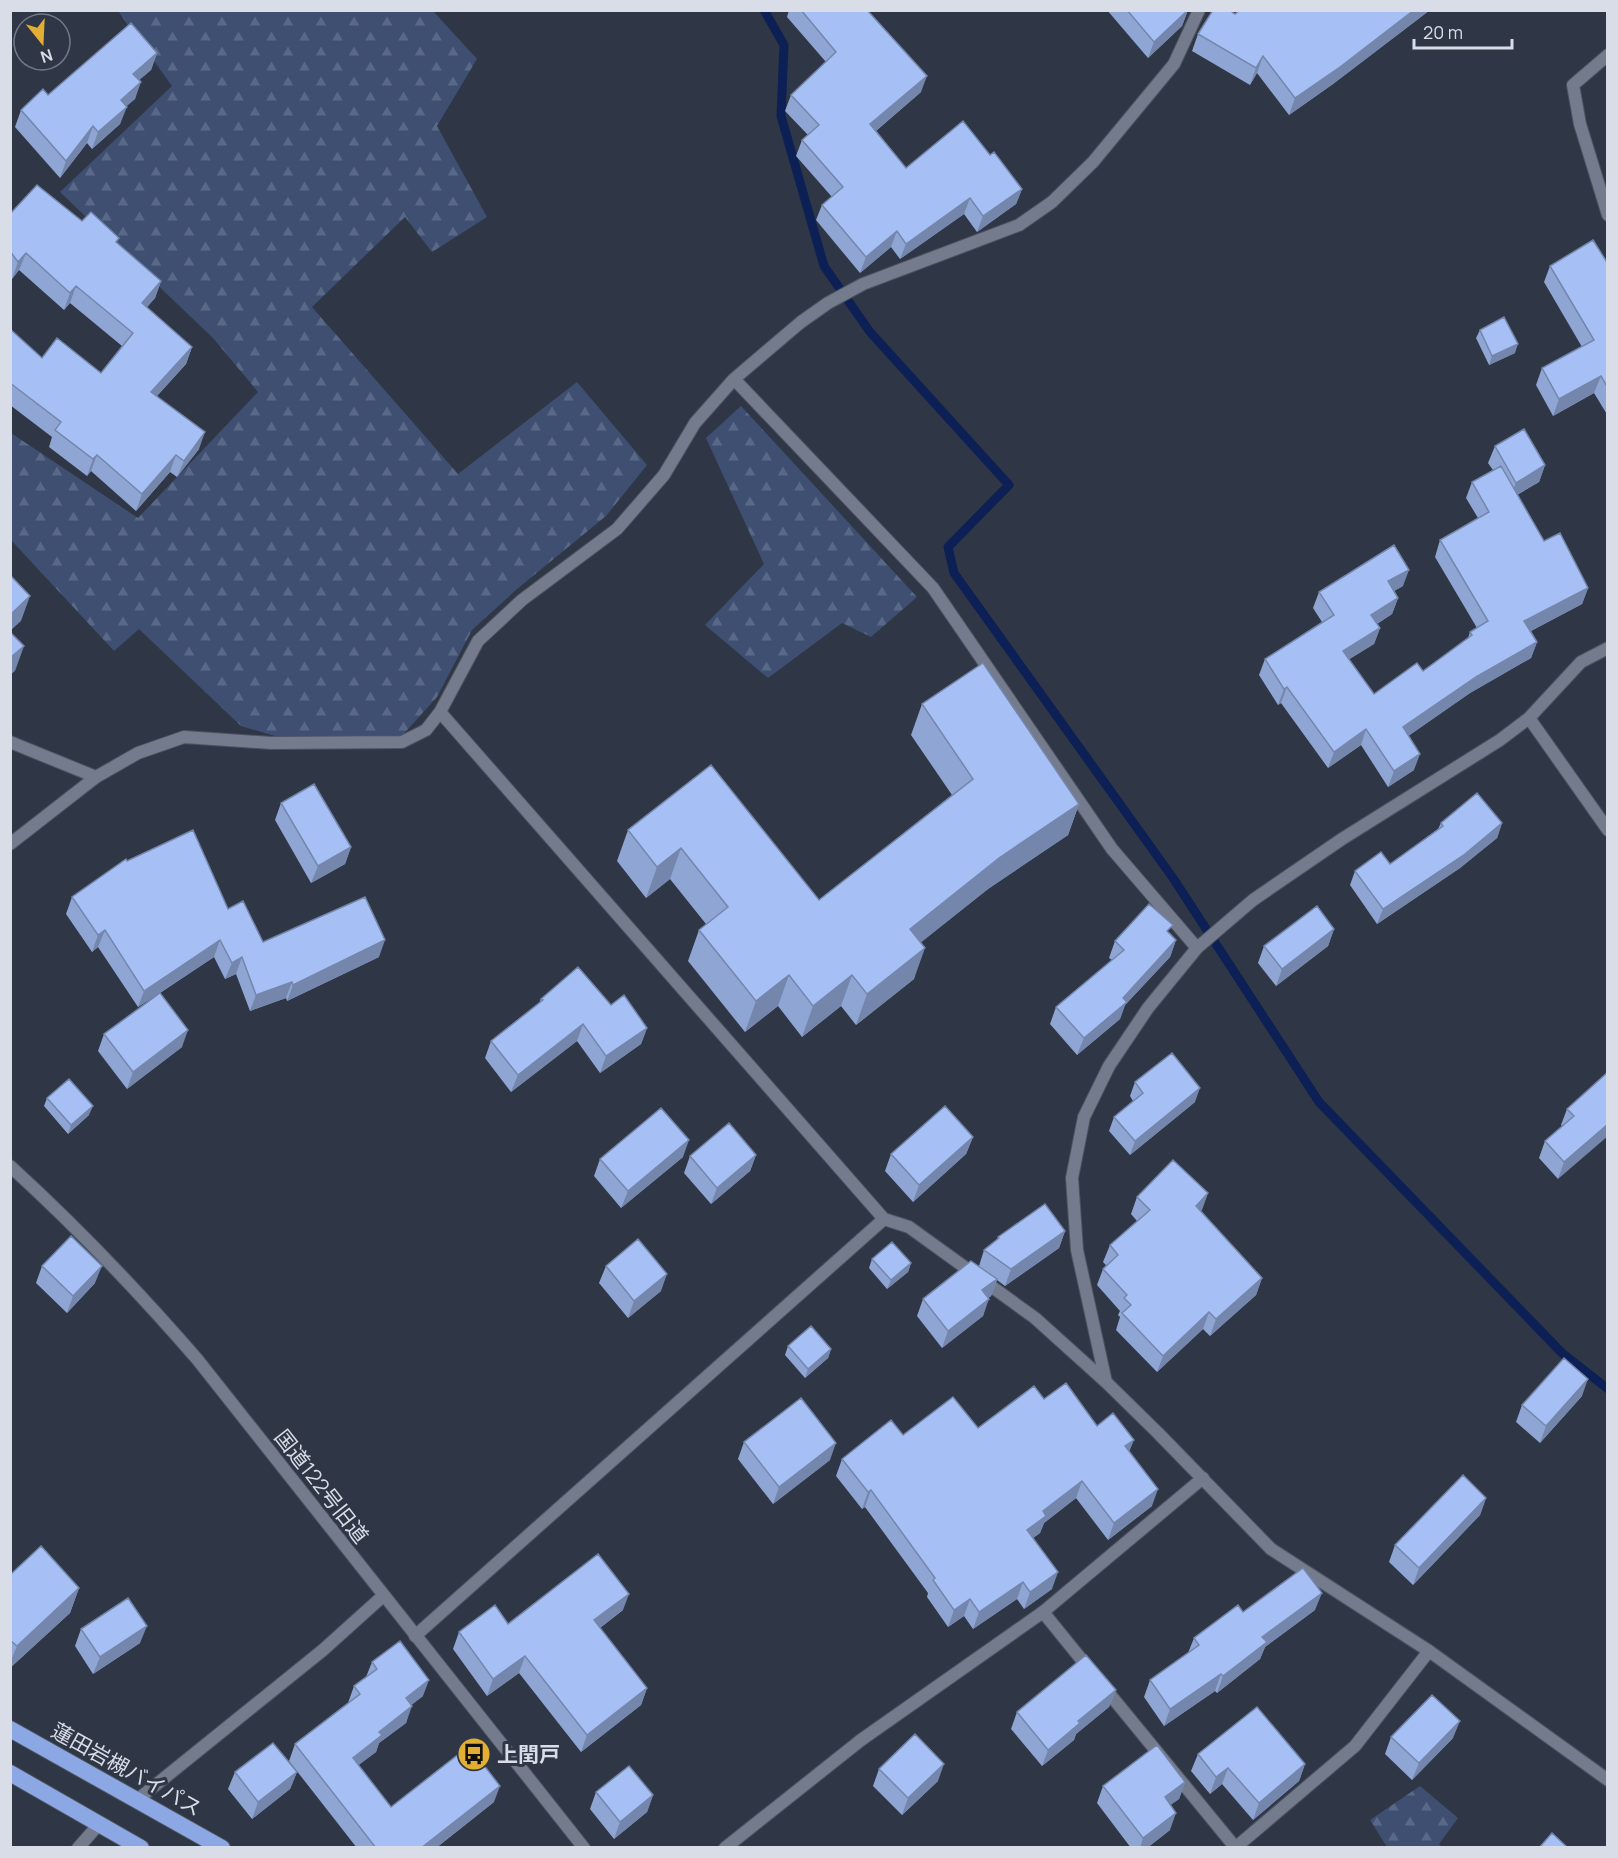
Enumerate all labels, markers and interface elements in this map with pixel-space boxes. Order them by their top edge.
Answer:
north arrow [12,12,72,72]
scale bar [1414,12,1512,50]
text: 20 m [1423,20,1463,44]
text: N [38,44,56,69]
street label: 国道122号旧道 [269,1423,375,1549]
street label: 蓮田岩槻バイパス [47,1716,207,1822]
bus stop icon: 上閏戸 [456,1736,492,1772]
place label: 上閏戸 [497,1740,560,1768]

